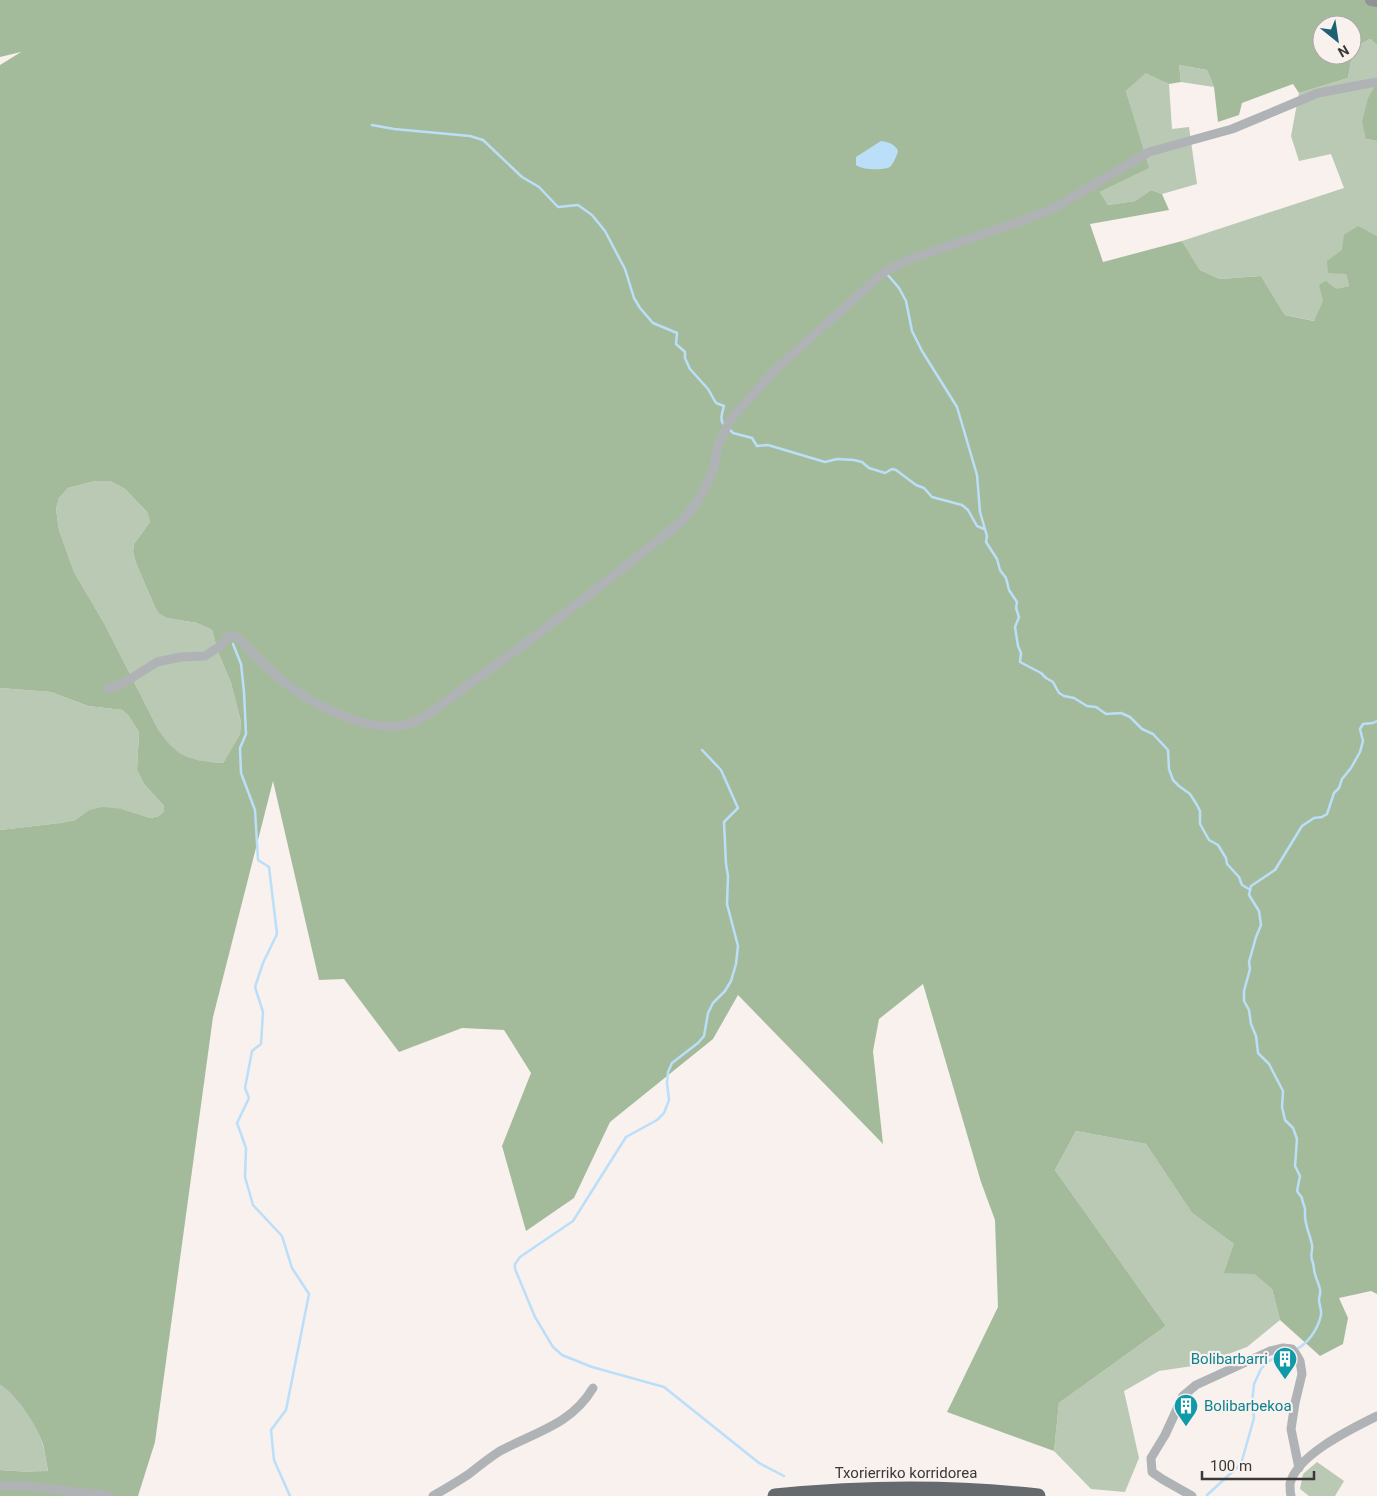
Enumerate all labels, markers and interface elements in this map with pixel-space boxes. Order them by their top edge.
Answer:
north arrow [1312,15,1362,65]
text: N [1335,42,1352,61]
building icon: Bolibarbarri [1272,1346,1298,1380]
place label: Bolibarbarri [1191,1350,1268,1368]
building icon: Bolibarbekoa [1173,1393,1199,1427]
place label: Bolibarbekoa [1204,1397,1292,1415]
scale bar [1202,1448,1314,1480]
text: 100 m [1210,1457,1252,1475]
street label: Txorierriko korridorea [835,1464,977,1482]

